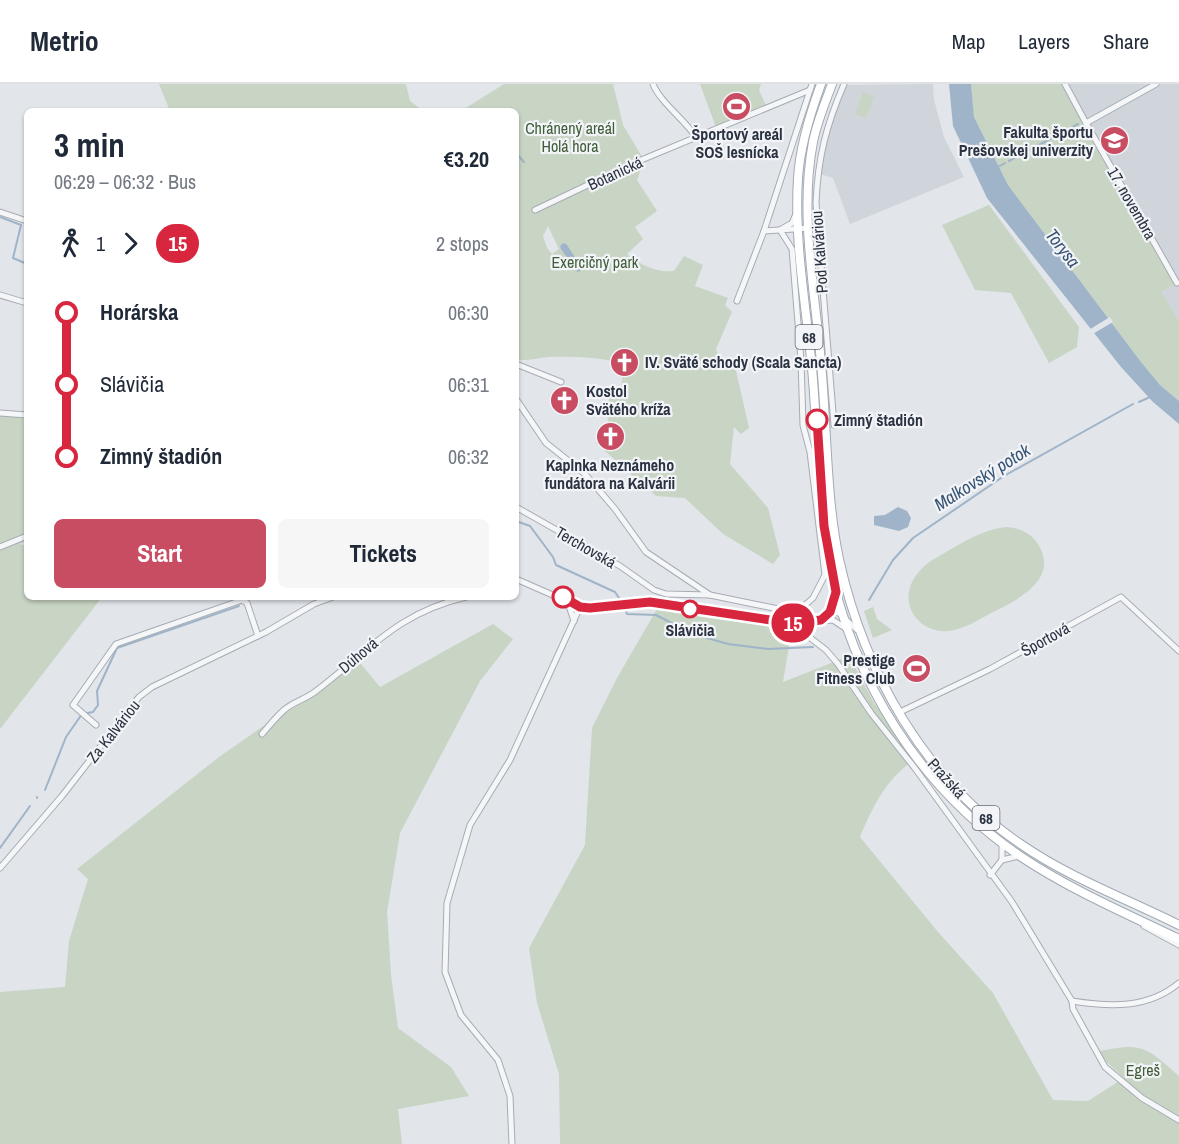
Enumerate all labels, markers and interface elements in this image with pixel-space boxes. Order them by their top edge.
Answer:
text: Metrio [30,22,99,60]
text: Map [952,27,985,56]
text: Layers [1018,27,1070,56]
text: Share [1103,27,1149,56]
sports icon: Športový areál SOŠ lesnícka [721,90,753,122]
park label: Chránený areál Holá hora [525,117,615,157]
place label: Fakulta športu Prešovskej univerzity [959,121,1094,161]
text: 3 min [54,123,125,167]
place label: Športový areál SOŠ lesnícka [691,123,783,163]
school or university icon: Fakulta športu Prešovskej univerzity [1098,125,1130,157]
text: €3.20 [444,144,489,174]
street label: Botanická [584,150,647,195]
street label: 17. novembra [1102,163,1162,244]
text: 06:29 – 06:32 · Bus [54,168,196,195]
street label: Pod Kalváriou [805,210,833,294]
water label: Torysa [1040,223,1086,273]
icon: walk [54,227,87,260]
icon: forward [114,227,147,260]
text: 15 [168,229,187,258]
text: 1 [96,230,105,257]
text: 2 stops [436,230,489,257]
park label: Exercičný park [552,251,639,273]
text: Horárska [100,297,178,327]
text: 06:30 [448,299,489,326]
road number: 68 [796,325,822,349]
church icon: IV. Sväté schody (Scala Sancta) [608,346,640,378]
place label: IV. Sväté schody (Scala Sancta) [645,351,841,373]
text: Slávičia [100,369,164,399]
text: 06:31 [448,371,489,398]
place label: Kostol Svätého kríža [586,380,671,420]
church icon: Kostol Svätého kríža [549,384,581,416]
marker: Zimný štadión [806,409,828,431]
place label: Zimný štadión [834,409,923,431]
church icon: Kaplnka Neznámeho fundátora na Kalvárii [594,421,626,453]
water label: Malkovský potok [929,437,1035,517]
text: Zimný štadión [100,441,222,471]
text: 06:32 [448,443,489,470]
place label: Kaplnka Neznámeho fundátora na Kalvárii [545,454,675,494]
button: Start [54,519,266,588]
button: Tickets [278,519,489,588]
street label: Terchovská [552,521,621,573]
unlabelled marker [552,586,574,608]
marker: Slávičia [681,600,699,618]
line badge: 15 [766,604,820,642]
text: 15 [783,609,803,638]
street label: Športová [1017,616,1074,661]
place label: Slávičia [666,619,715,641]
street label: Dúhová [334,632,383,678]
place label: Prestige Fitness Club [816,649,895,689]
sports icon: Prestige Fitness Club [900,653,932,685]
street label: Za Kalváriou [81,695,145,767]
street label: Pražská [923,753,971,803]
road number: 68 [972,806,1000,830]
park label: Egreš [1126,1059,1160,1081]

